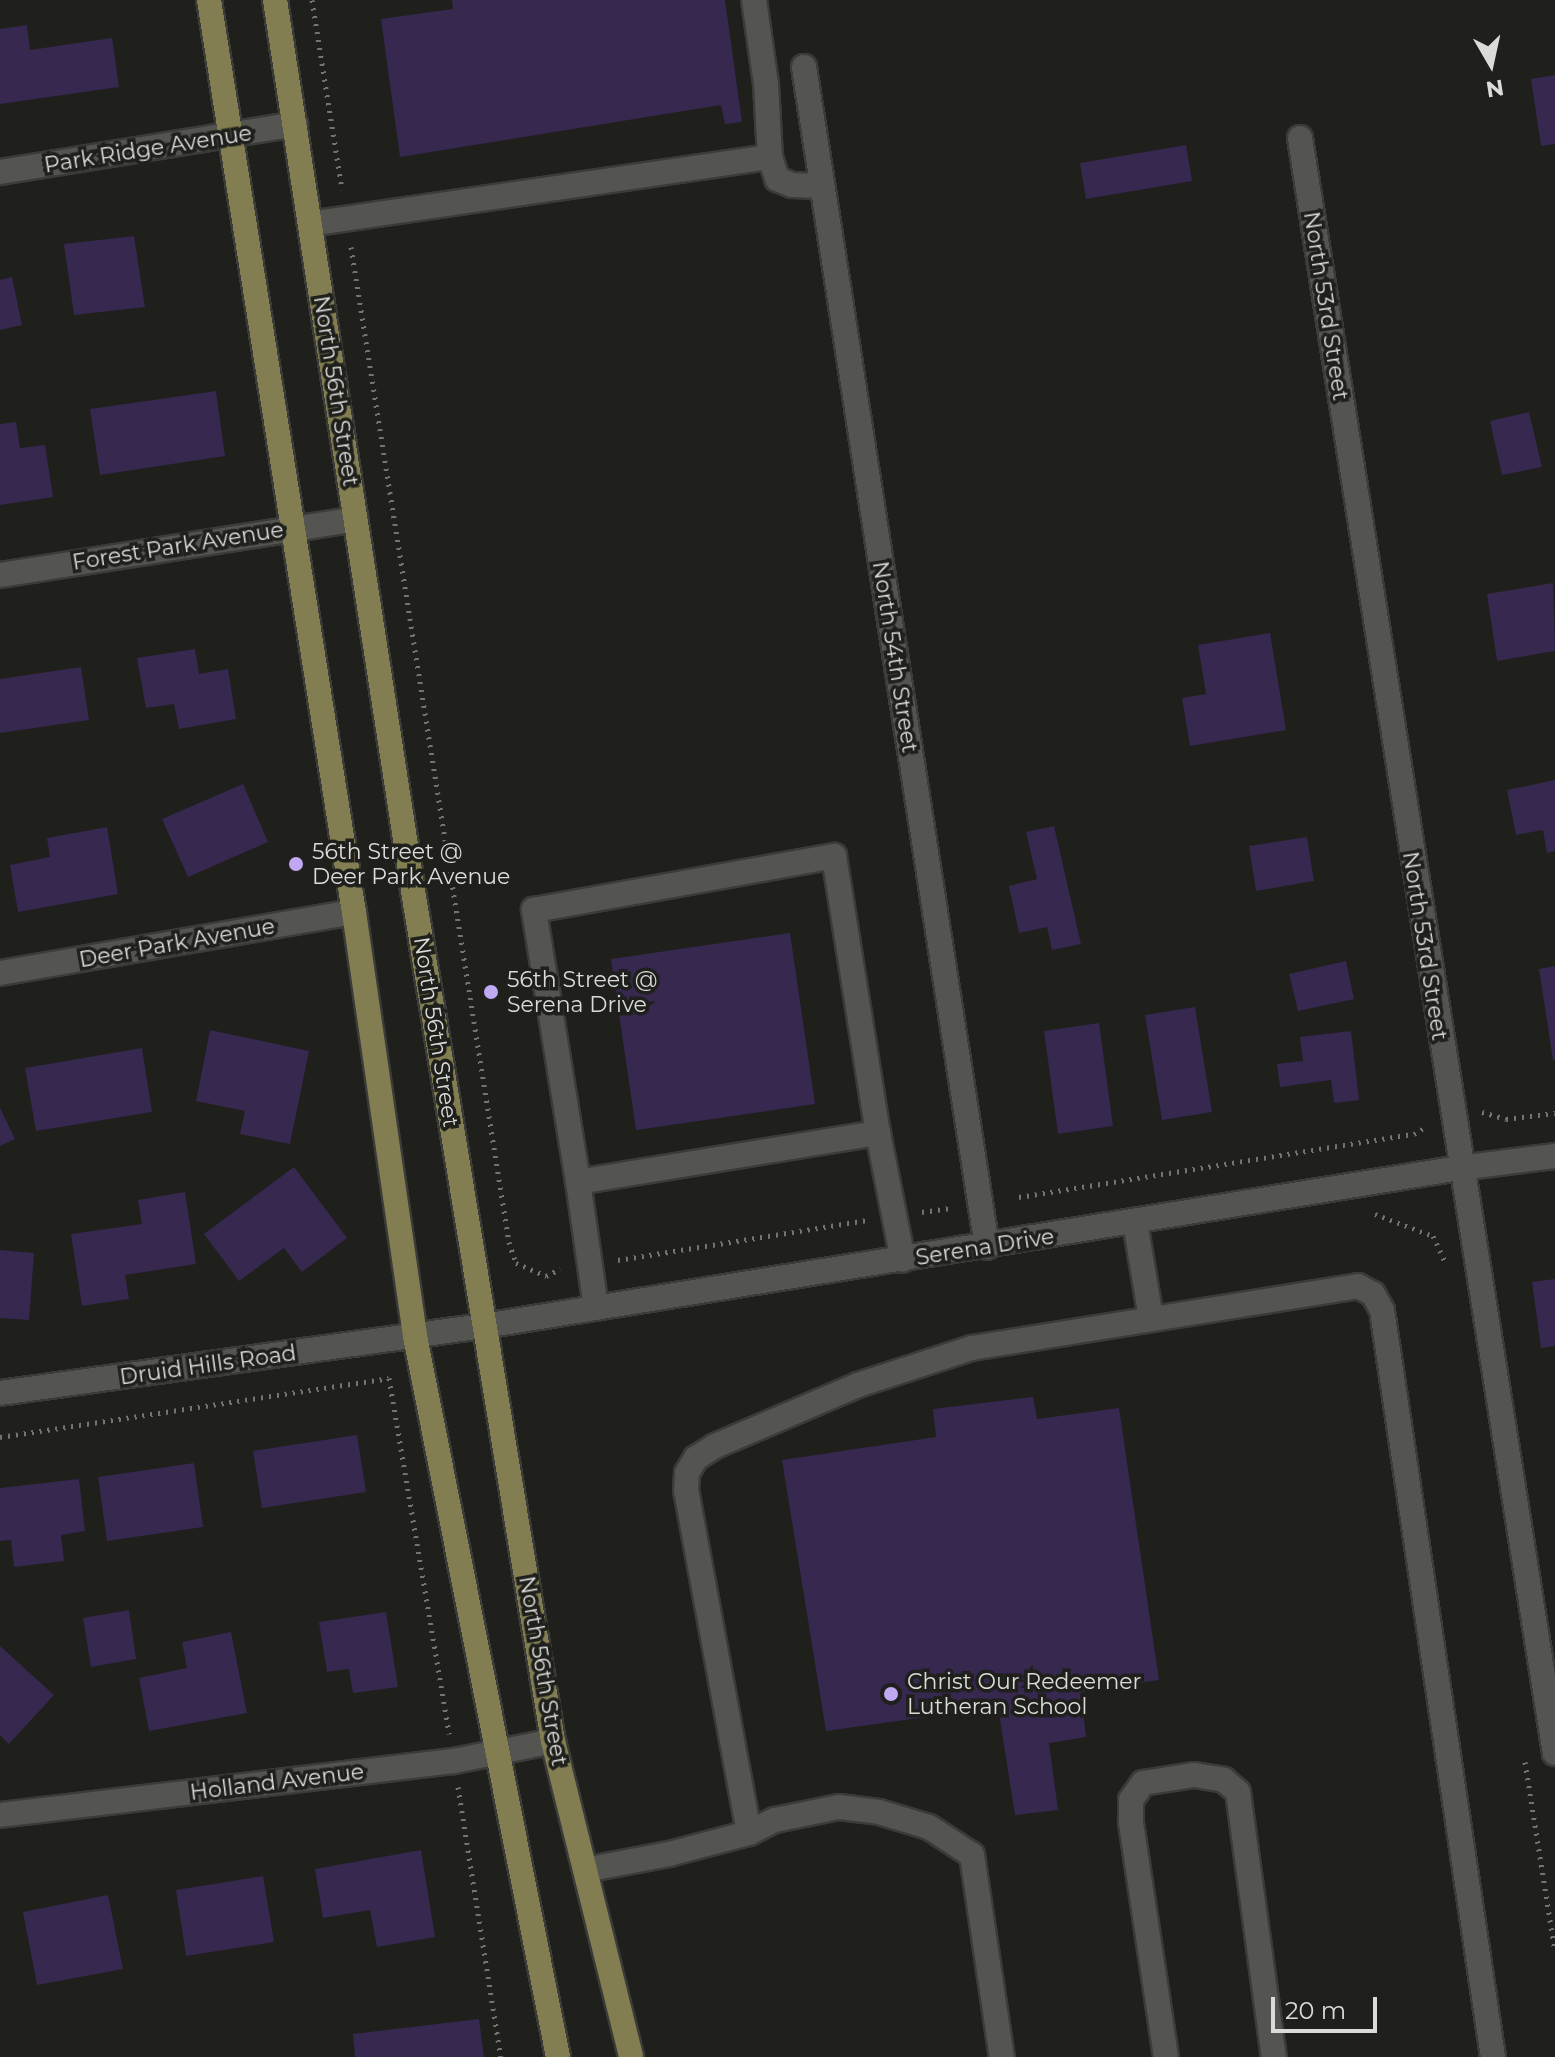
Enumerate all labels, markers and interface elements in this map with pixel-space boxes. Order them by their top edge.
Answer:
north arrow [1451,24,1531,104]
text: N [1484,73,1506,103]
street label: Park Ridge Avenue [42,120,254,178]
street label: North 53rd Street [1298,210,1354,402]
street label: North 56th Street [308,294,364,488]
street label: Forest Park Avenue [70,516,286,576]
street label: North 54th Street [867,559,923,755]
place label: 56th Street @ Deer Park Avenue [312,838,510,890]
street label: North 53rd Street [1397,850,1453,1042]
marker: 56th Street @ Deer Park Avenue [287,855,305,873]
street label: Deer Park Avenue [77,913,277,973]
street label: North 56th Street [408,935,464,1129]
place label: 56th Street @ Serena Drive [507,966,657,1018]
marker: 56th Street @ Serena Drive [482,983,500,1001]
street label: Serena Drive [914,1223,1056,1271]
street label: Druid Hills Road [118,1340,298,1390]
street label: North 56th Street [513,1574,573,1768]
place label: Christ Our Redeemer Lutheran School [907,1668,1141,1720]
marker: Christ Our Redeemer Lutheran School [882,1685,900,1703]
street label: Holland Avenue [189,1758,365,1806]
scale bar [1275,1981,1381,2031]
text: 20 m [1285,1996,1346,2025]

